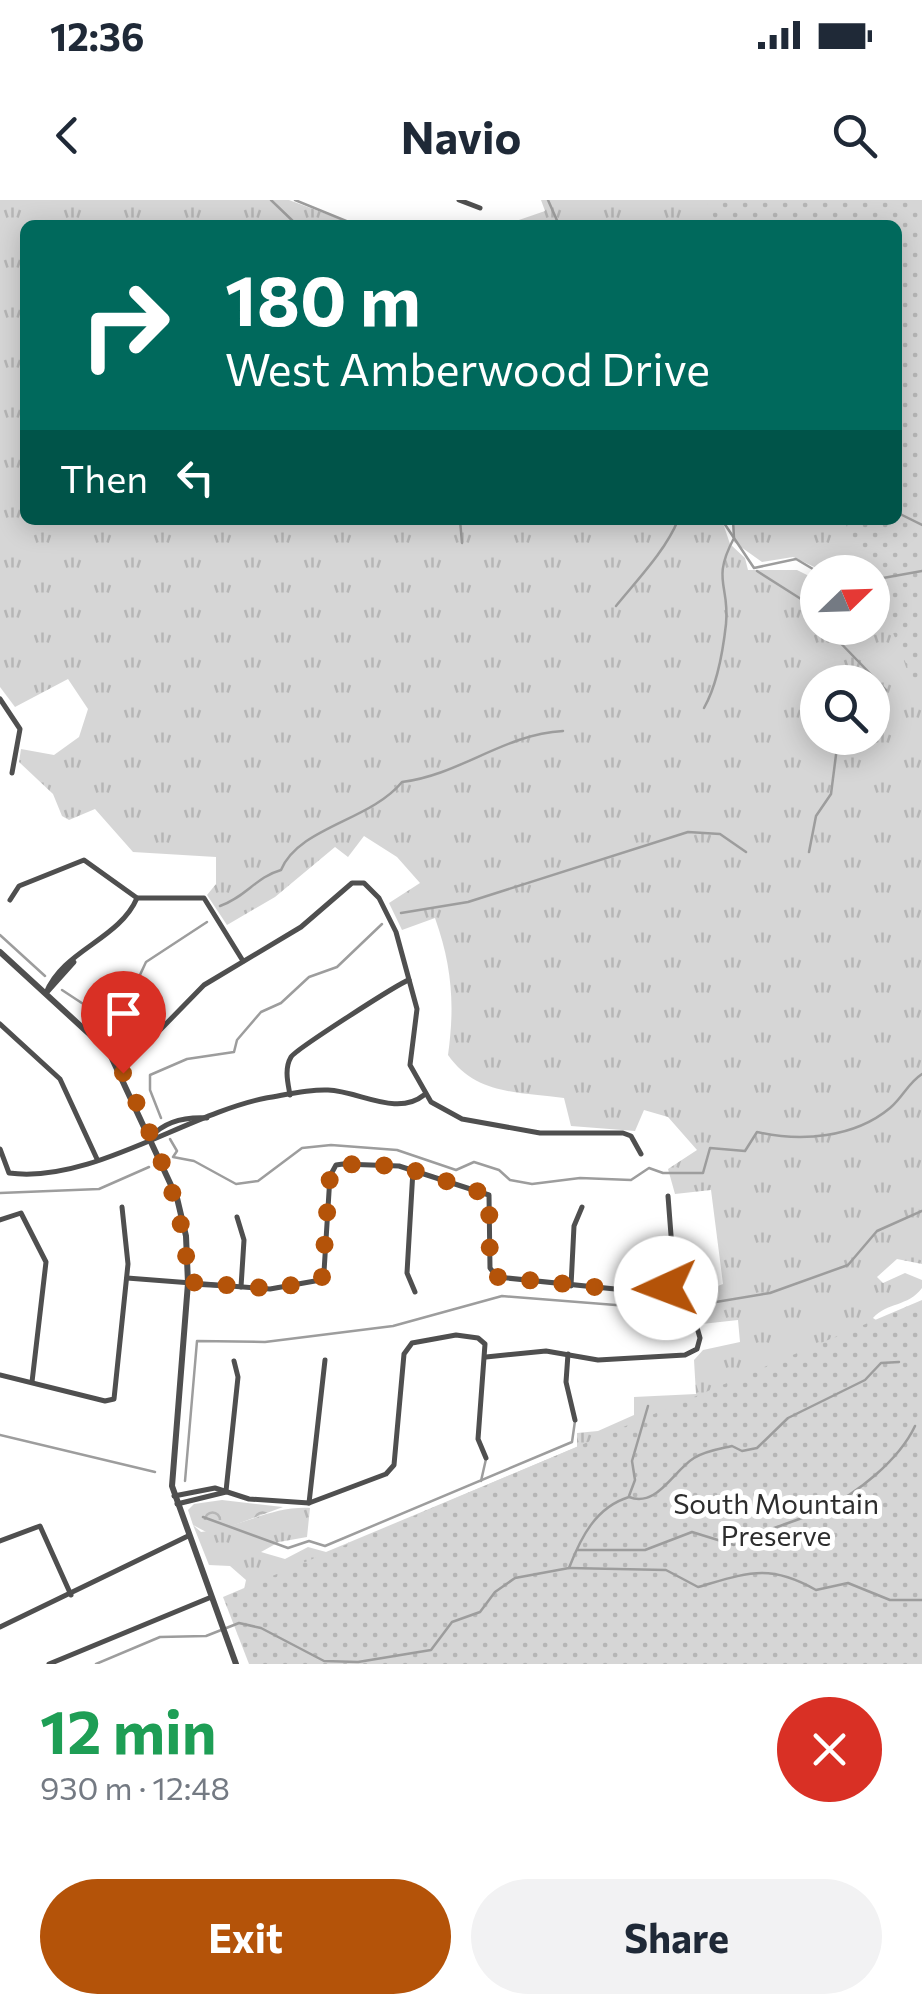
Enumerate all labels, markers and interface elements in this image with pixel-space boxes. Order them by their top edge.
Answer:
text: 12:36 [50,12,144,59]
icon: back [40,108,95,163]
text: Navio [401,108,521,163]
icon: search [827,108,882,163]
text: 180 m [225,255,421,340]
icon: right [60,260,190,390]
text: West Amberwood Drive [225,340,710,395]
icon: left [168,450,223,505]
text: Then [60,454,148,501]
north arrow [800,555,890,645]
map controls [800,555,890,755]
button: search [800,665,890,755]
pin [81,971,166,1074]
icon: arrive [96,986,151,1041]
position arrow [614,1236,718,1340]
park label: South Mountain Preserve [673,1486,879,1552]
text: 12 min [40,1693,217,1766]
button: close [777,1697,882,1802]
text: 930 m · 12:48 [40,1767,230,1807]
button: Exit [40,1879,451,1994]
button: Share [471,1879,882,1994]

